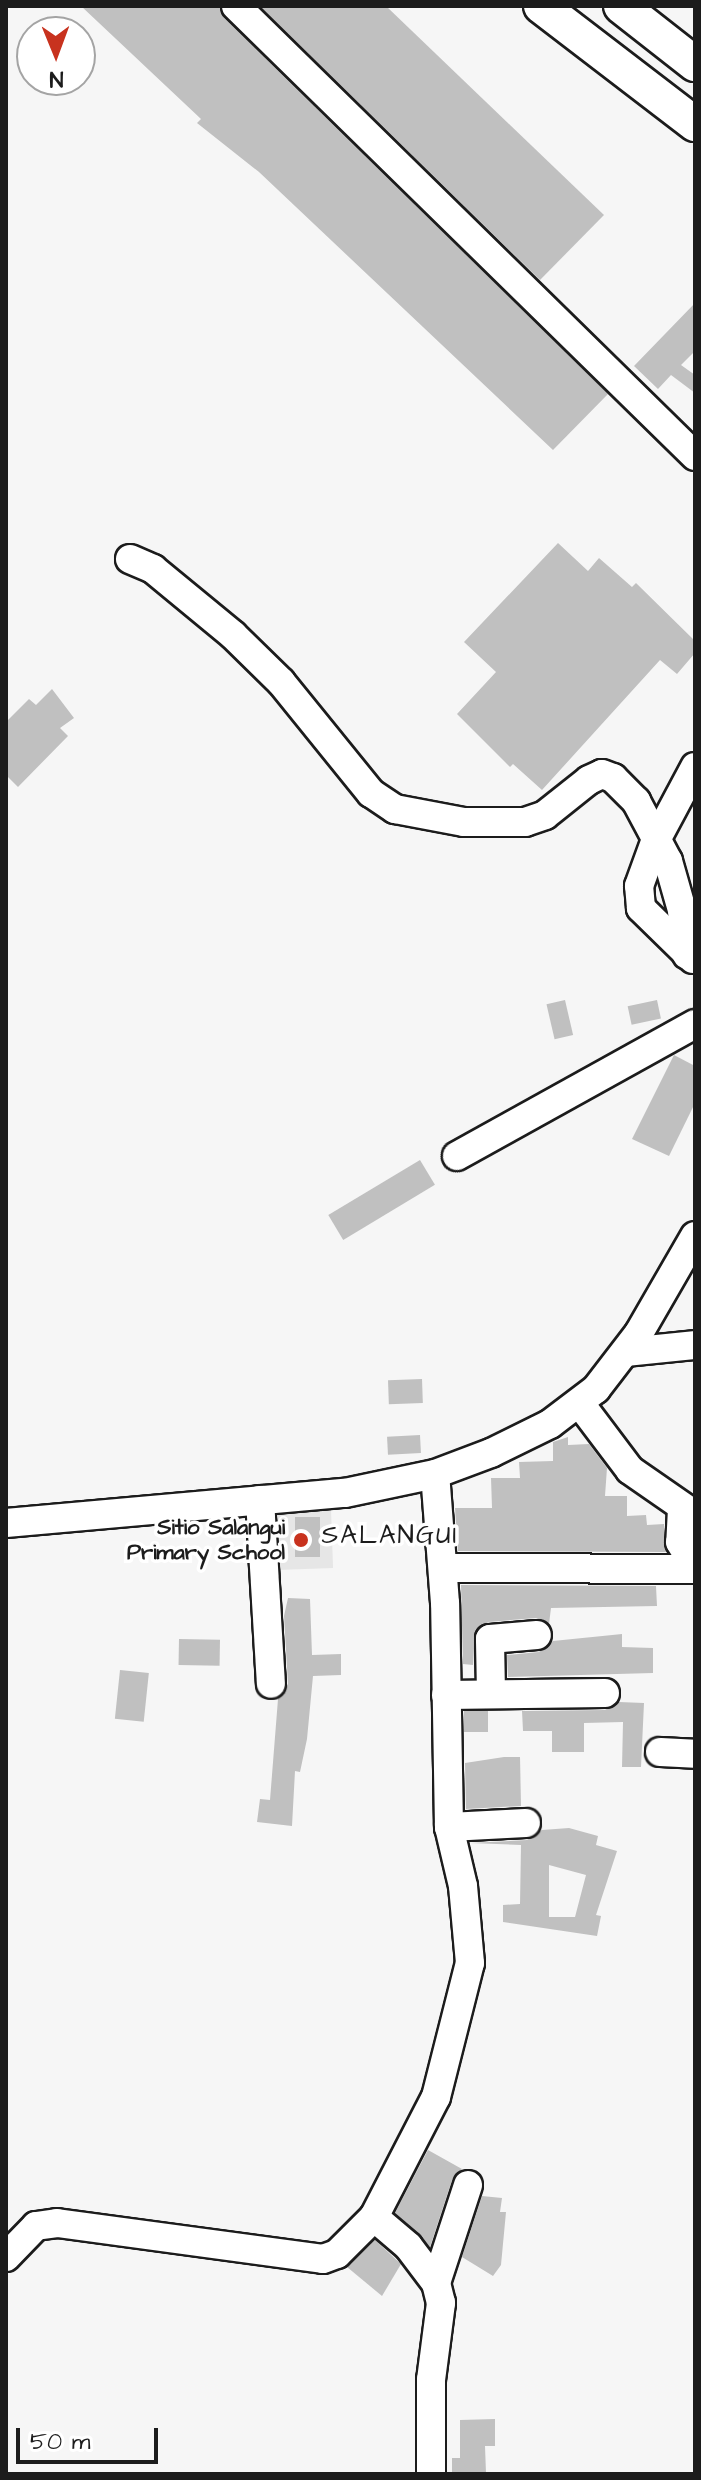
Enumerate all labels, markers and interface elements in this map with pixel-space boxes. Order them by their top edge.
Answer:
north arrow [16,16,96,96]
text: N [49,63,64,94]
place label: Sitio Salangui Primary School [127,1514,285,1566]
district label: SALANGUI [322,1520,458,1552]
marker: Sitio Salangui Primary School [292,1531,310,1549]
scale bar [20,2412,162,2462]
text: 50 m [30,2425,90,2459]

